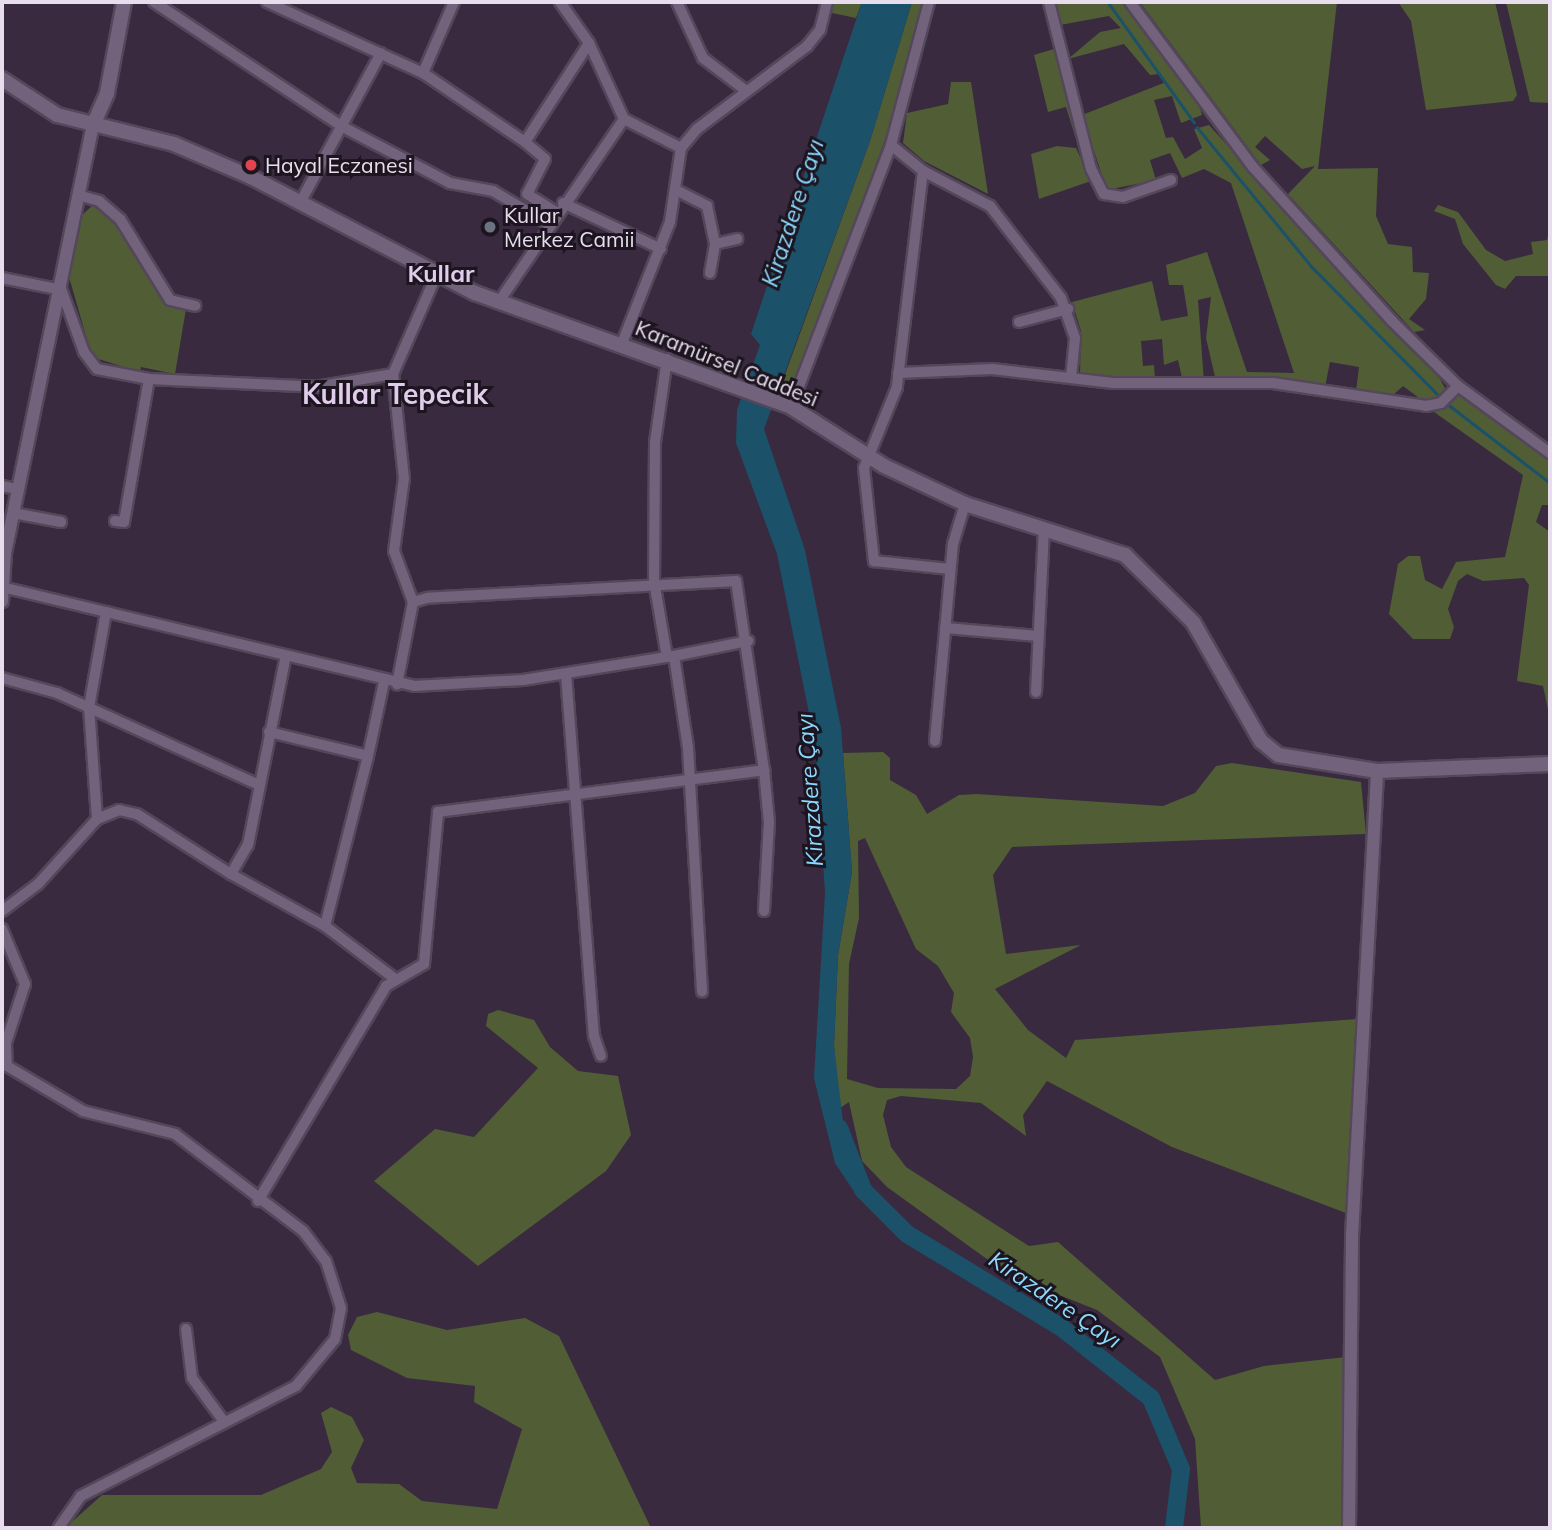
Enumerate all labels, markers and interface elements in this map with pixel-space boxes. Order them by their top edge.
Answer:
water label: Kirazdere Çayı [756,136,830,290]
place label: Hayal Eczanesi [265,152,413,178]
marker: Hayal Eczanesi [243,157,259,173]
place label: Kullar Merkez Camii [504,202,634,252]
marker: Kullar Merkez Camii [482,219,498,235]
district label: Kullar [408,260,474,288]
street label: Karamürsel Caddesi [632,315,822,411]
district label: Kullar Tepecik [302,377,488,411]
water label: Kirazdere Çayı [791,712,829,868]
water label: Kirazdere Çayı [984,1246,1126,1354]

